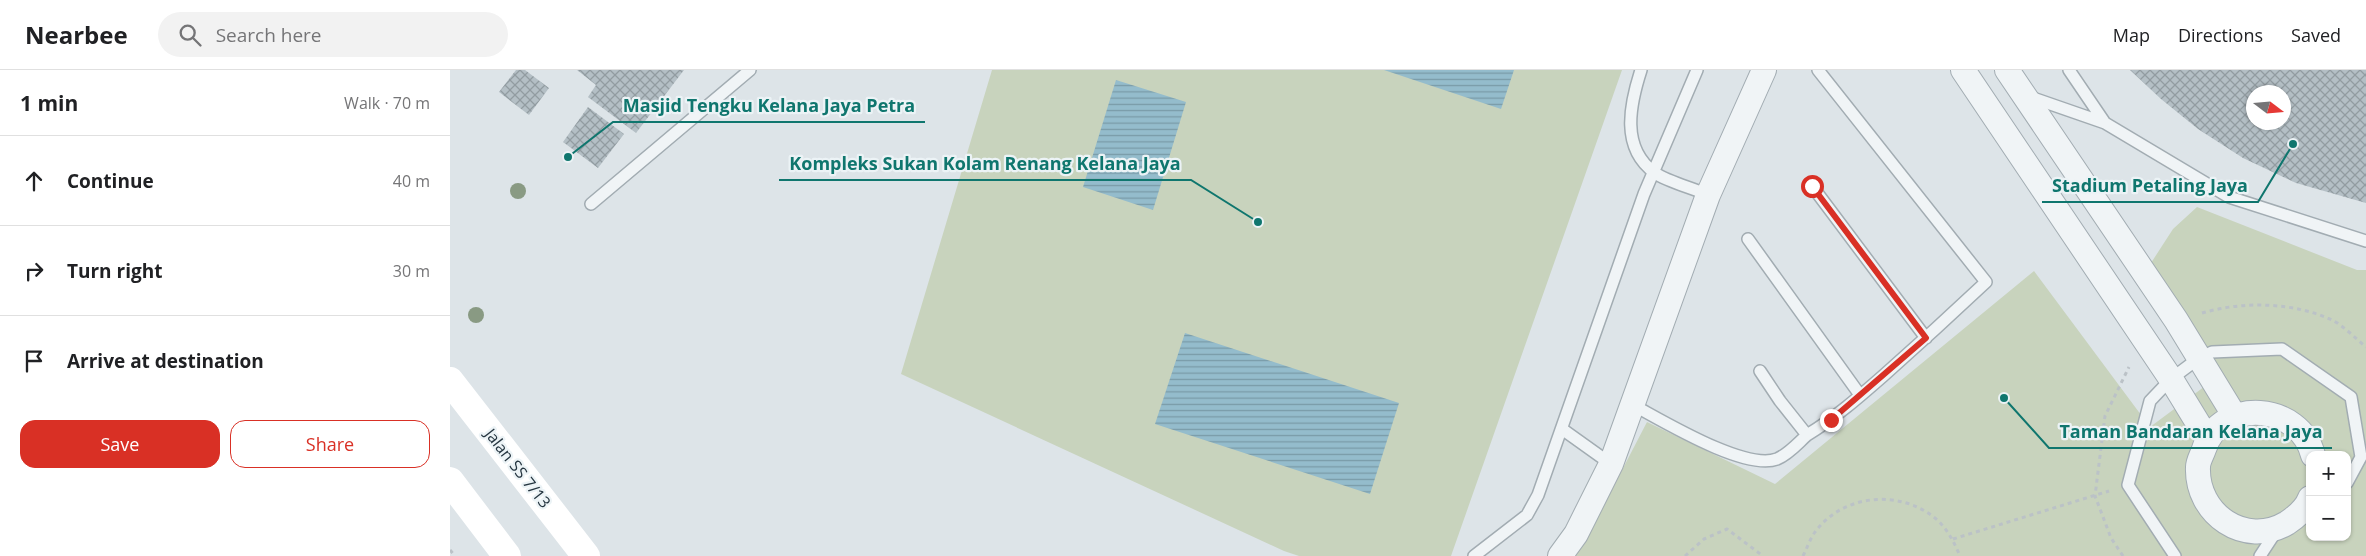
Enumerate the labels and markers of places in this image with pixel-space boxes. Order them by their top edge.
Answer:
callout: Masjid Tengku Kelana Jaya Petra [613,89,925,122]
callout: Kompleks Sukan Kolam Renang Kelana Jaya [779,147,1191,180]
callout: Stadium Petaling Jaya [2042,169,2258,202]
callout: Taman Bandaran Kelana Jaya [2049,415,2332,448]

